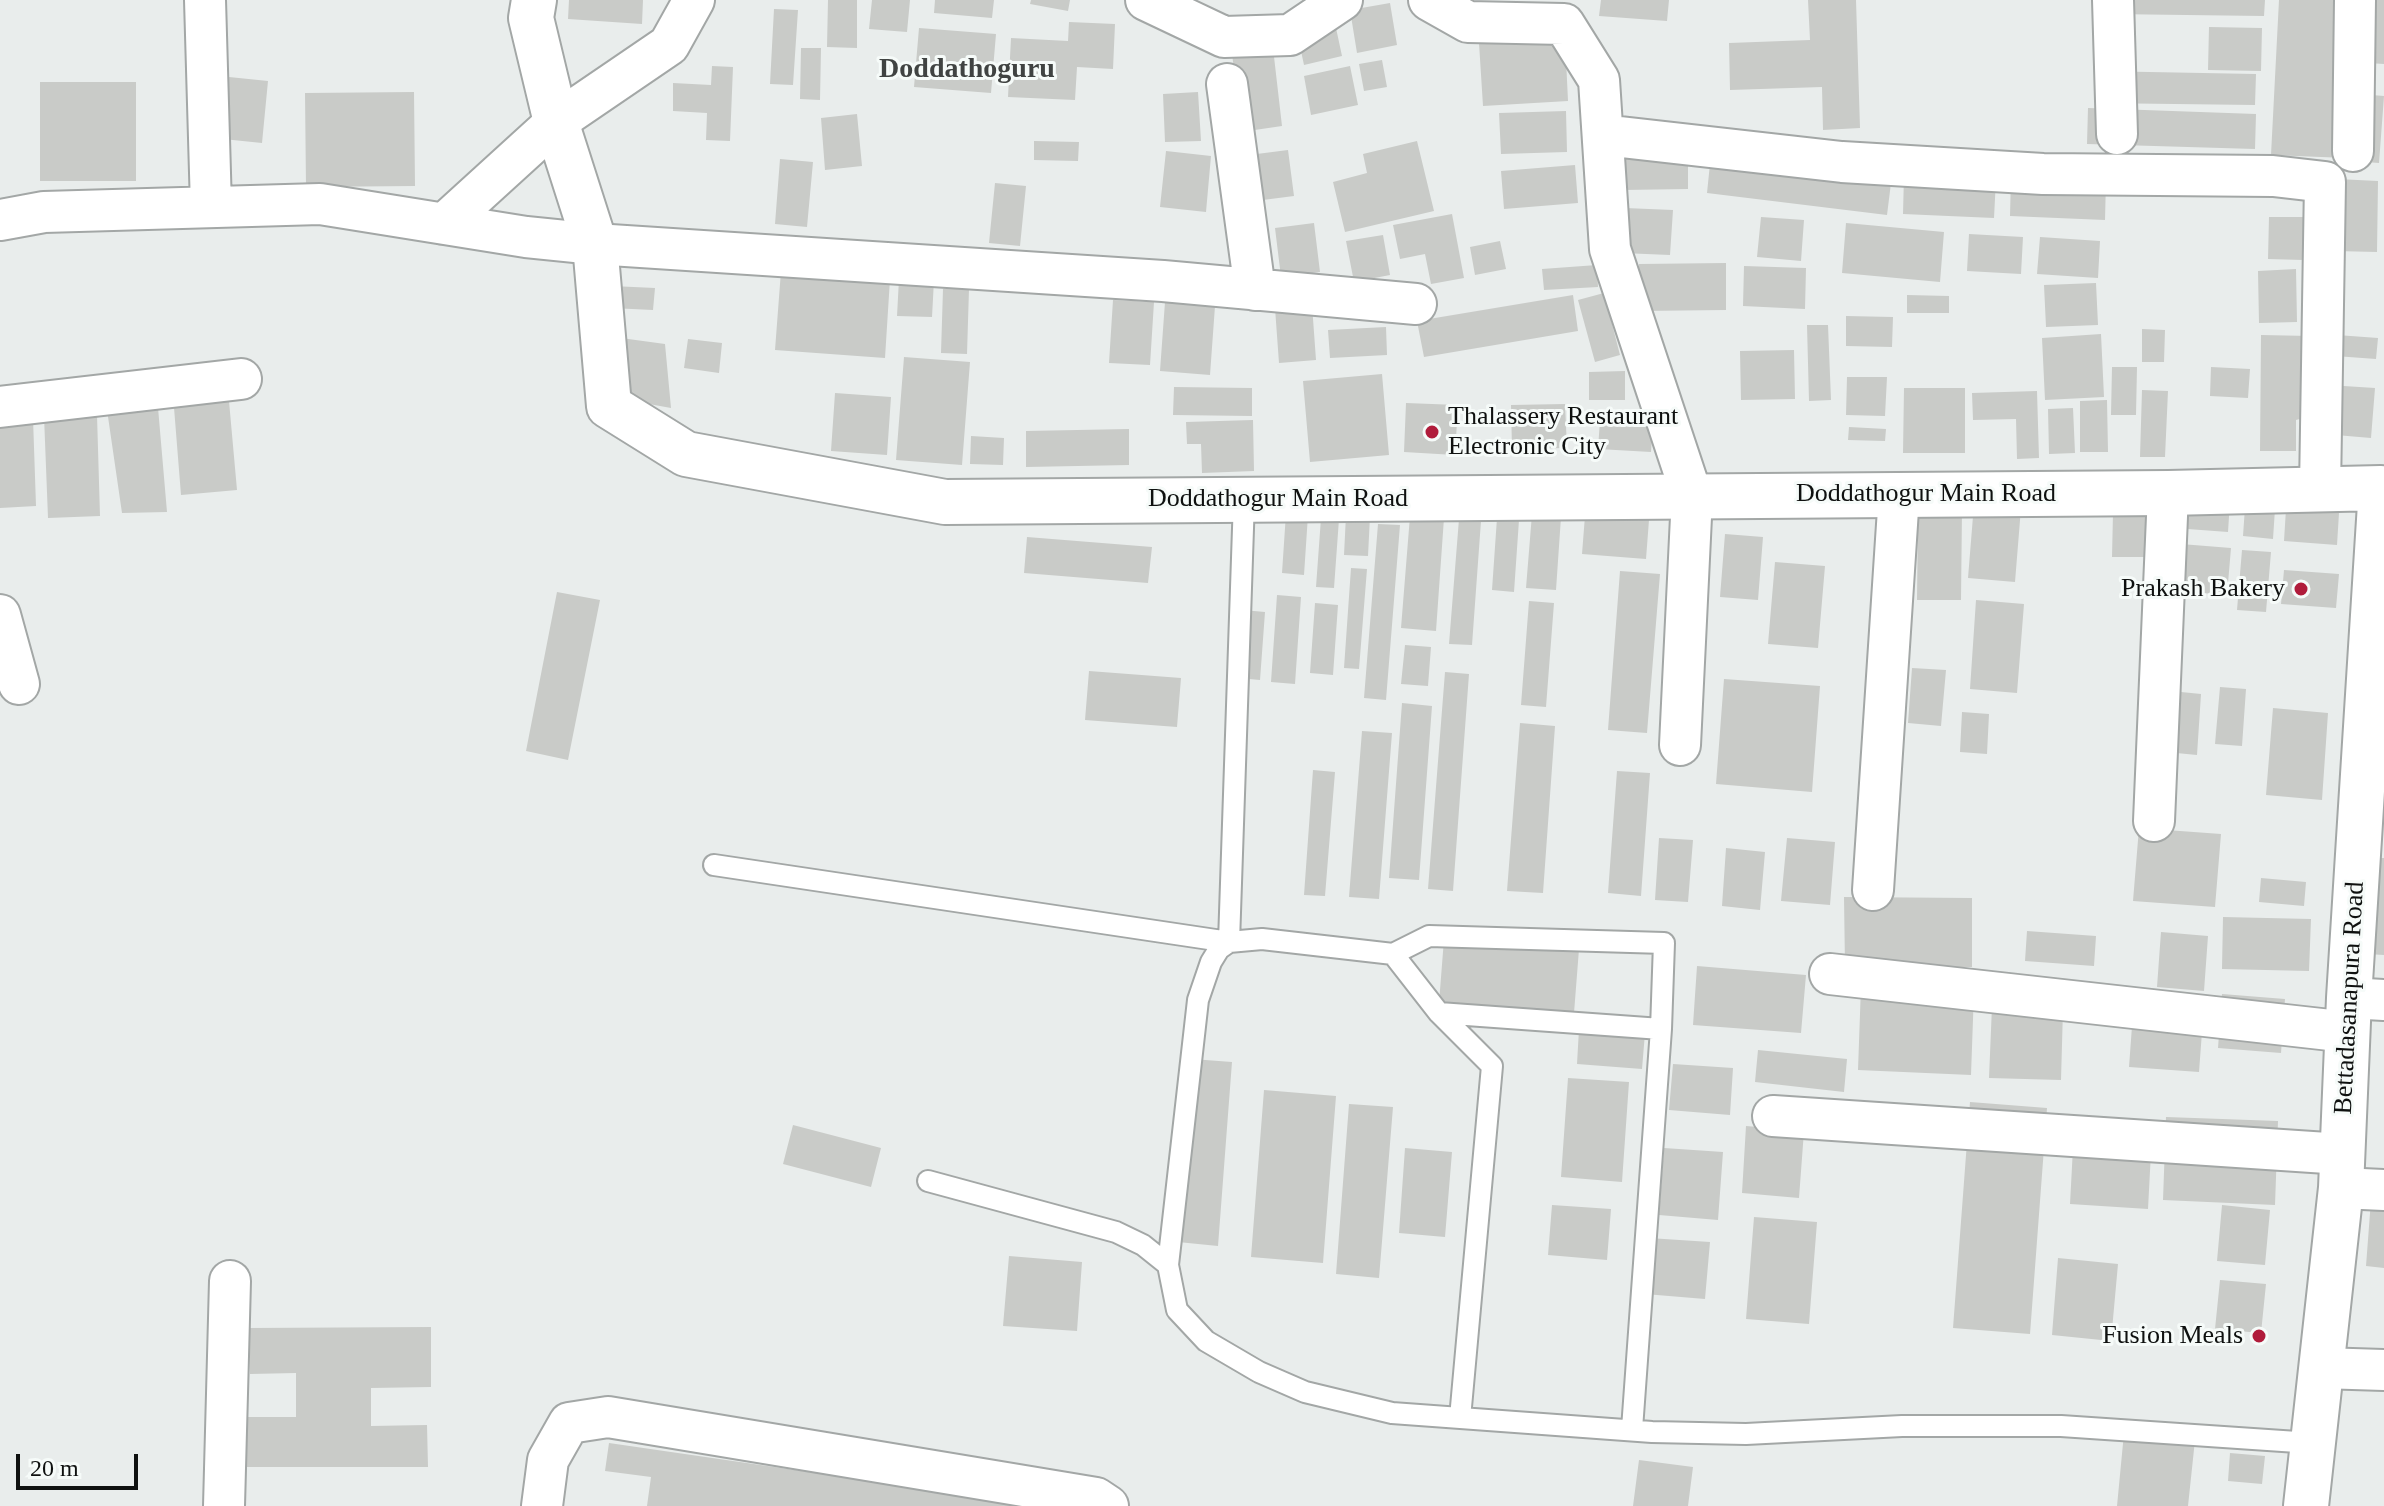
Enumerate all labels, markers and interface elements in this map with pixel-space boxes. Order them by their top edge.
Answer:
district label: Doddathoguru [879,53,1055,87]
place label: Thalassery Restaurant Electronic City [1448,401,1678,462]
marker: Thalassery Restaurant Electronic City [1423,423,1441,441]
street label: Doddathogur Main Road [1796,478,2056,510]
street label: Doddathogur Main Road [1148,483,1408,515]
place label: Prakash Bakery [2121,573,2285,605]
marker: Prakash Bakery [2292,580,2310,598]
street label: Bettadasanapura Road [2328,881,2372,1115]
place label: Fusion Meals [2102,1320,2243,1352]
marker: Fusion Meals [2250,1327,2268,1345]
scale bar [20,1438,142,1488]
text: 20 m [30,1455,79,1481]

